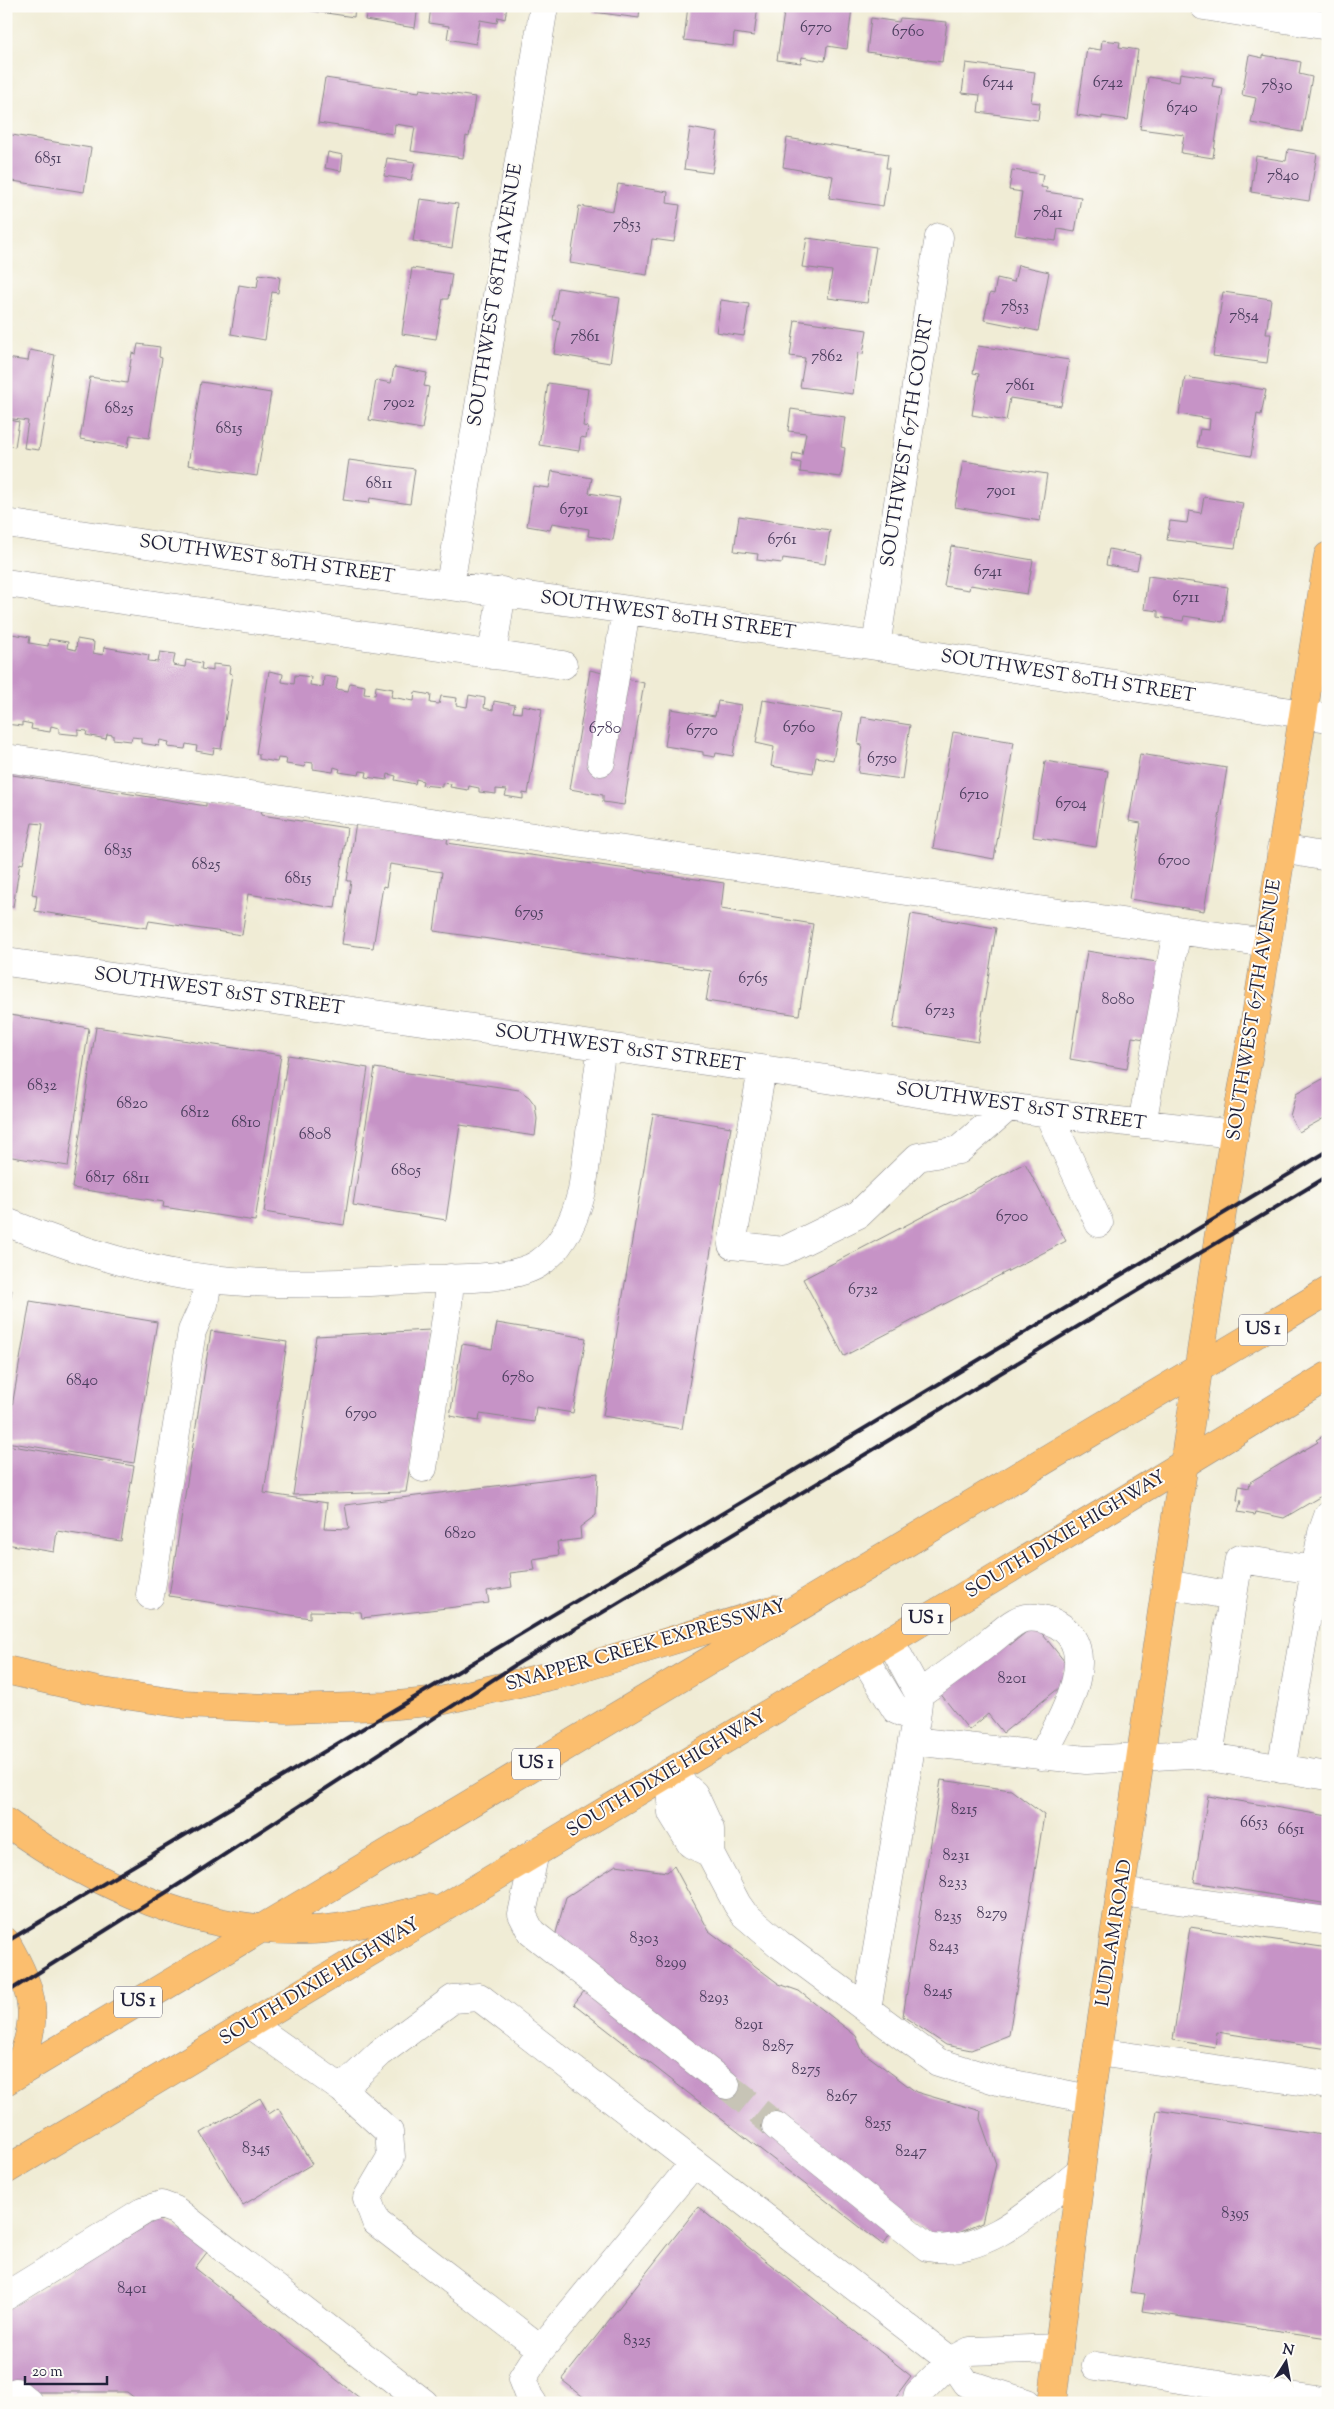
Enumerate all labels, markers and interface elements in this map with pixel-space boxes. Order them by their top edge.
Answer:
house number: 6770 [800,17,832,40]
house number: 6760 [892,21,924,44]
house number: 6744 [982,72,1014,95]
house number: 6742 [1093,72,1124,95]
house number: 7830 [1262,75,1292,98]
house number: 6740 [1166,97,1198,120]
house number: 6851 [35,148,62,171]
street label: SOUTHWEST 68TH AVENUE [462,161,530,428]
house number: 7840 [1267,165,1299,188]
house number: 7841 [1033,202,1063,225]
house number: 7853 [613,214,641,237]
house number: 7853 [1001,296,1029,319]
house number: 7854 [1229,305,1259,328]
street label: SOUTHWEST 67TH COURT [875,313,941,569]
house number: 7861 [570,326,600,349]
house number: 7862 [811,346,843,369]
house number: 7861 [1005,375,1035,398]
house number: 7902 [383,392,415,415]
house number: 6825 [105,398,134,421]
house number: 6815 [216,418,243,441]
house number: 6811 [366,473,393,496]
house number: 7901 [986,480,1016,503]
house number: 6791 [560,499,589,522]
street label: SOUTHWEST 80TH STREET [138,529,396,591]
house number: 6761 [767,529,797,552]
house number: 6741 [974,561,1003,584]
street label: SOUTHWEST 80TH STREET [539,585,797,647]
house number: 6711 [1173,587,1200,610]
street label: SOUTHWEST 80TH STREET [939,644,1197,710]
house number: 6760 [783,717,815,740]
house number: 6780 [589,718,621,741]
house number: 6770 [686,720,718,743]
house number: 6750 [867,748,897,771]
house number: 6710 [959,784,989,807]
house number: 6704 [1055,793,1087,816]
house number: 6835 [104,840,132,863]
house number: 6700 [1158,850,1190,873]
house number: 6825 [192,854,221,877]
house number: 6815 [285,868,312,891]
street label: SOUTHWEST 67TH AVENUE [1221,877,1289,1143]
house number: 6795 [514,902,544,925]
street label: SOUTHWEST 81ST STREET [92,961,346,1023]
house number: 6765 [738,968,768,991]
house number: 8080 [1102,989,1134,1012]
house number: 6723 [925,1000,955,1023]
street label: SOUTHWEST 81ST STREET [493,1018,747,1080]
house number: 6832 [27,1075,57,1098]
street label: SOUTHWEST 81ST STREET [894,1076,1148,1138]
house number: 6820 [116,1093,148,1116]
house number: 6812 [181,1102,210,1125]
house number: 6810 [231,1112,261,1135]
house number: 6808 [299,1124,331,1147]
house number: 6805 [391,1160,421,1183]
house number: 6817 [85,1167,115,1190]
house number: 6811 [123,1168,150,1191]
house number: 6700 [996,1206,1028,1229]
house number: 6732 [848,1279,878,1302]
road number: US 1 [1239,1314,1287,1346]
house number: 6780 [502,1367,534,1390]
house number: 6840 [66,1370,98,1393]
house number: 6790 [345,1403,377,1426]
street label: SOUTH DIXIE HIGHWAY [961,1464,1172,1606]
house number: 6820 [444,1523,476,1546]
street label: SNAPPER CREEK EXPRESSWAY [503,1593,790,1699]
road number: US 1 [902,1604,950,1635]
house number: 8201 [997,1668,1027,1691]
street label: SOUTH DIXIE HIGHWAY [562,1703,773,1845]
road number: US 1 [512,1748,560,1780]
house number: 8215 [951,1799,978,1822]
house number: 6653 [1240,1812,1268,1835]
house number: 6651 [1278,1819,1305,1842]
house number: 8231 [942,1845,970,1868]
street label: LUDLAM ROAD [1090,1857,1140,2009]
house number: 8233 [939,1872,967,1895]
house number: 8279 [977,1903,1008,1926]
house number: 8235 [934,1906,962,1929]
street label: SOUTH DIXIE HIGHWAY [215,1911,426,2053]
house number: 8303 [629,1928,659,1951]
house number: 8243 [929,1936,959,1959]
house number: 8299 [656,1952,687,1975]
house number: 8245 [924,1981,953,2004]
road number: US 1 [114,1986,162,2018]
house number: 8293 [699,1987,729,2010]
house number: 8291 [735,2014,764,2037]
house number: 8287 [762,2036,794,2059]
house number: 8275 [792,2059,821,2082]
house number: 8267 [826,2086,858,2109]
house number: 8255 [865,2113,892,2136]
house number: 8345 [242,2138,271,2161]
house number: 8247 [895,2141,927,2164]
house number: 8395 [1221,2203,1249,2226]
house number: 8401 [117,2278,147,2301]
house number: 8325 [623,2330,651,2353]
north arrow [1262,2336,1312,2386]
text: N [1281,2340,1295,2362]
scale bar [25,2354,108,2386]
text: 20 m [32,2362,63,2383]

